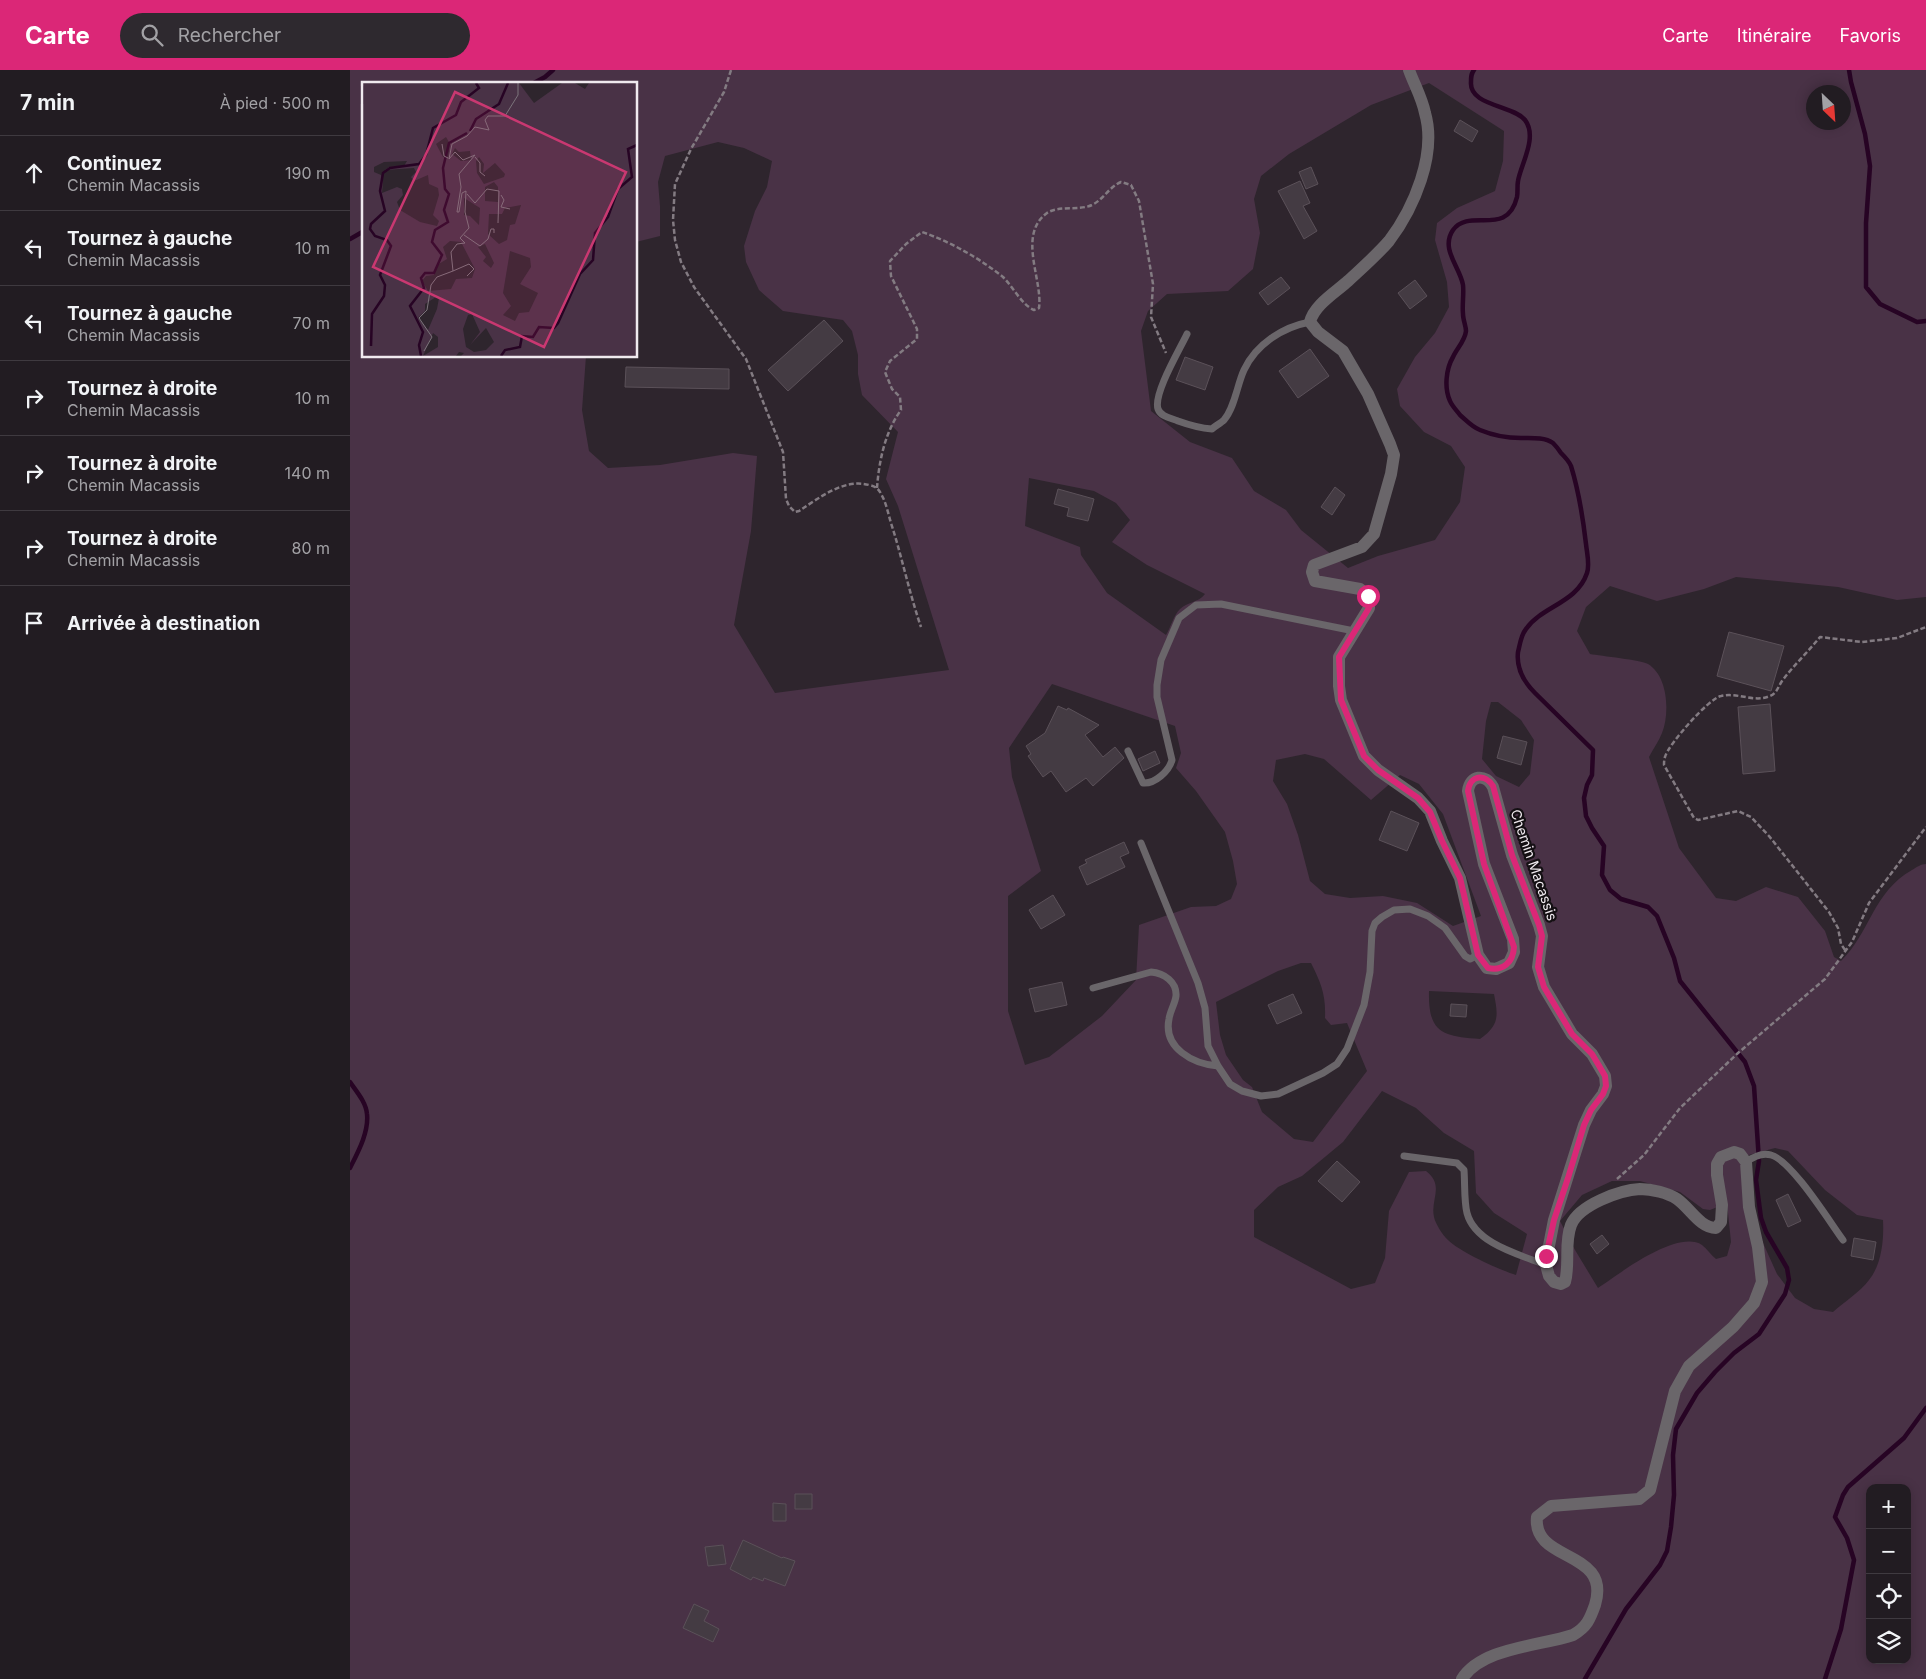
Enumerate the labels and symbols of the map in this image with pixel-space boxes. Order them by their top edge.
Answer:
inset map [362,82,638,358]
north arrow [1806,85,1851,130]
route start [1357,585,1380,608]
street label: Chemin Macassis [1507,807,1561,923]
route end [1535,1245,1558,1268]

